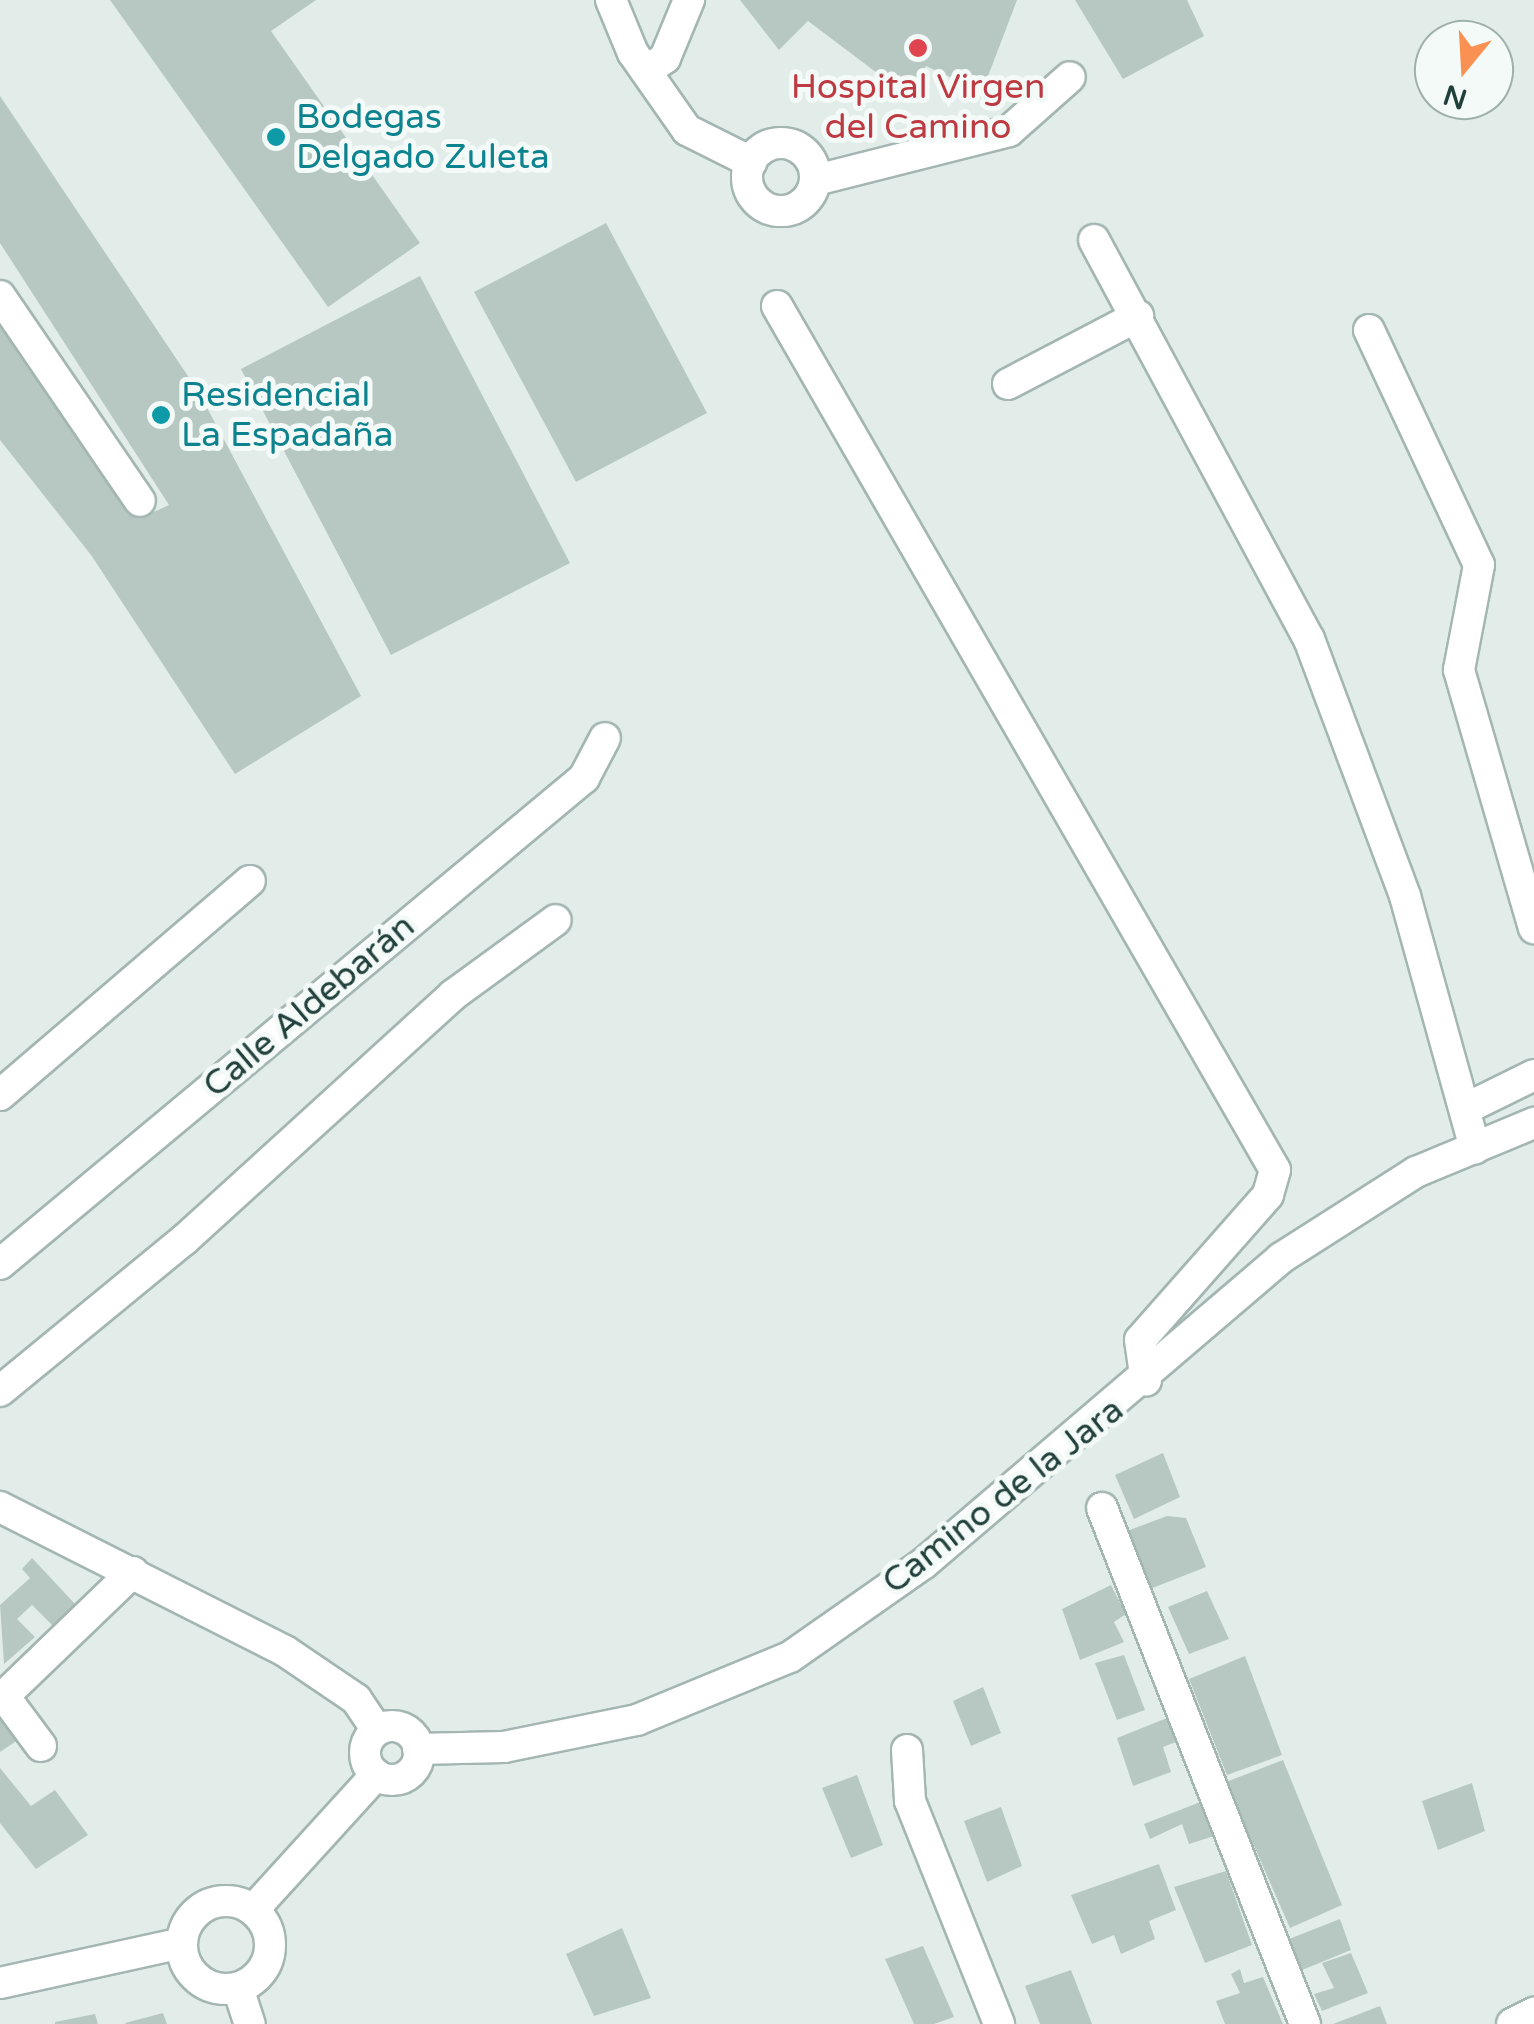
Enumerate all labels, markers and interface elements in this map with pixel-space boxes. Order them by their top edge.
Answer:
north arrow [1414,20,1514,120]
marker: Hospital Virgen del Camino [905,35,931,61]
place label: Hospital Virgen del Camino [791,66,1045,148]
text: N [1439,77,1471,116]
place label: Bodegas Delgado Zuleta [296,96,550,178]
marker: Bodegas Delgado Zuleta [265,126,287,148]
place label: Residencial La Espadaña [181,374,393,456]
marker: Residencial La Espadaña [150,404,172,426]
street label: Calle Aldebarán [195,905,423,1107]
street label: Camino de la Jara [874,1389,1132,1603]

